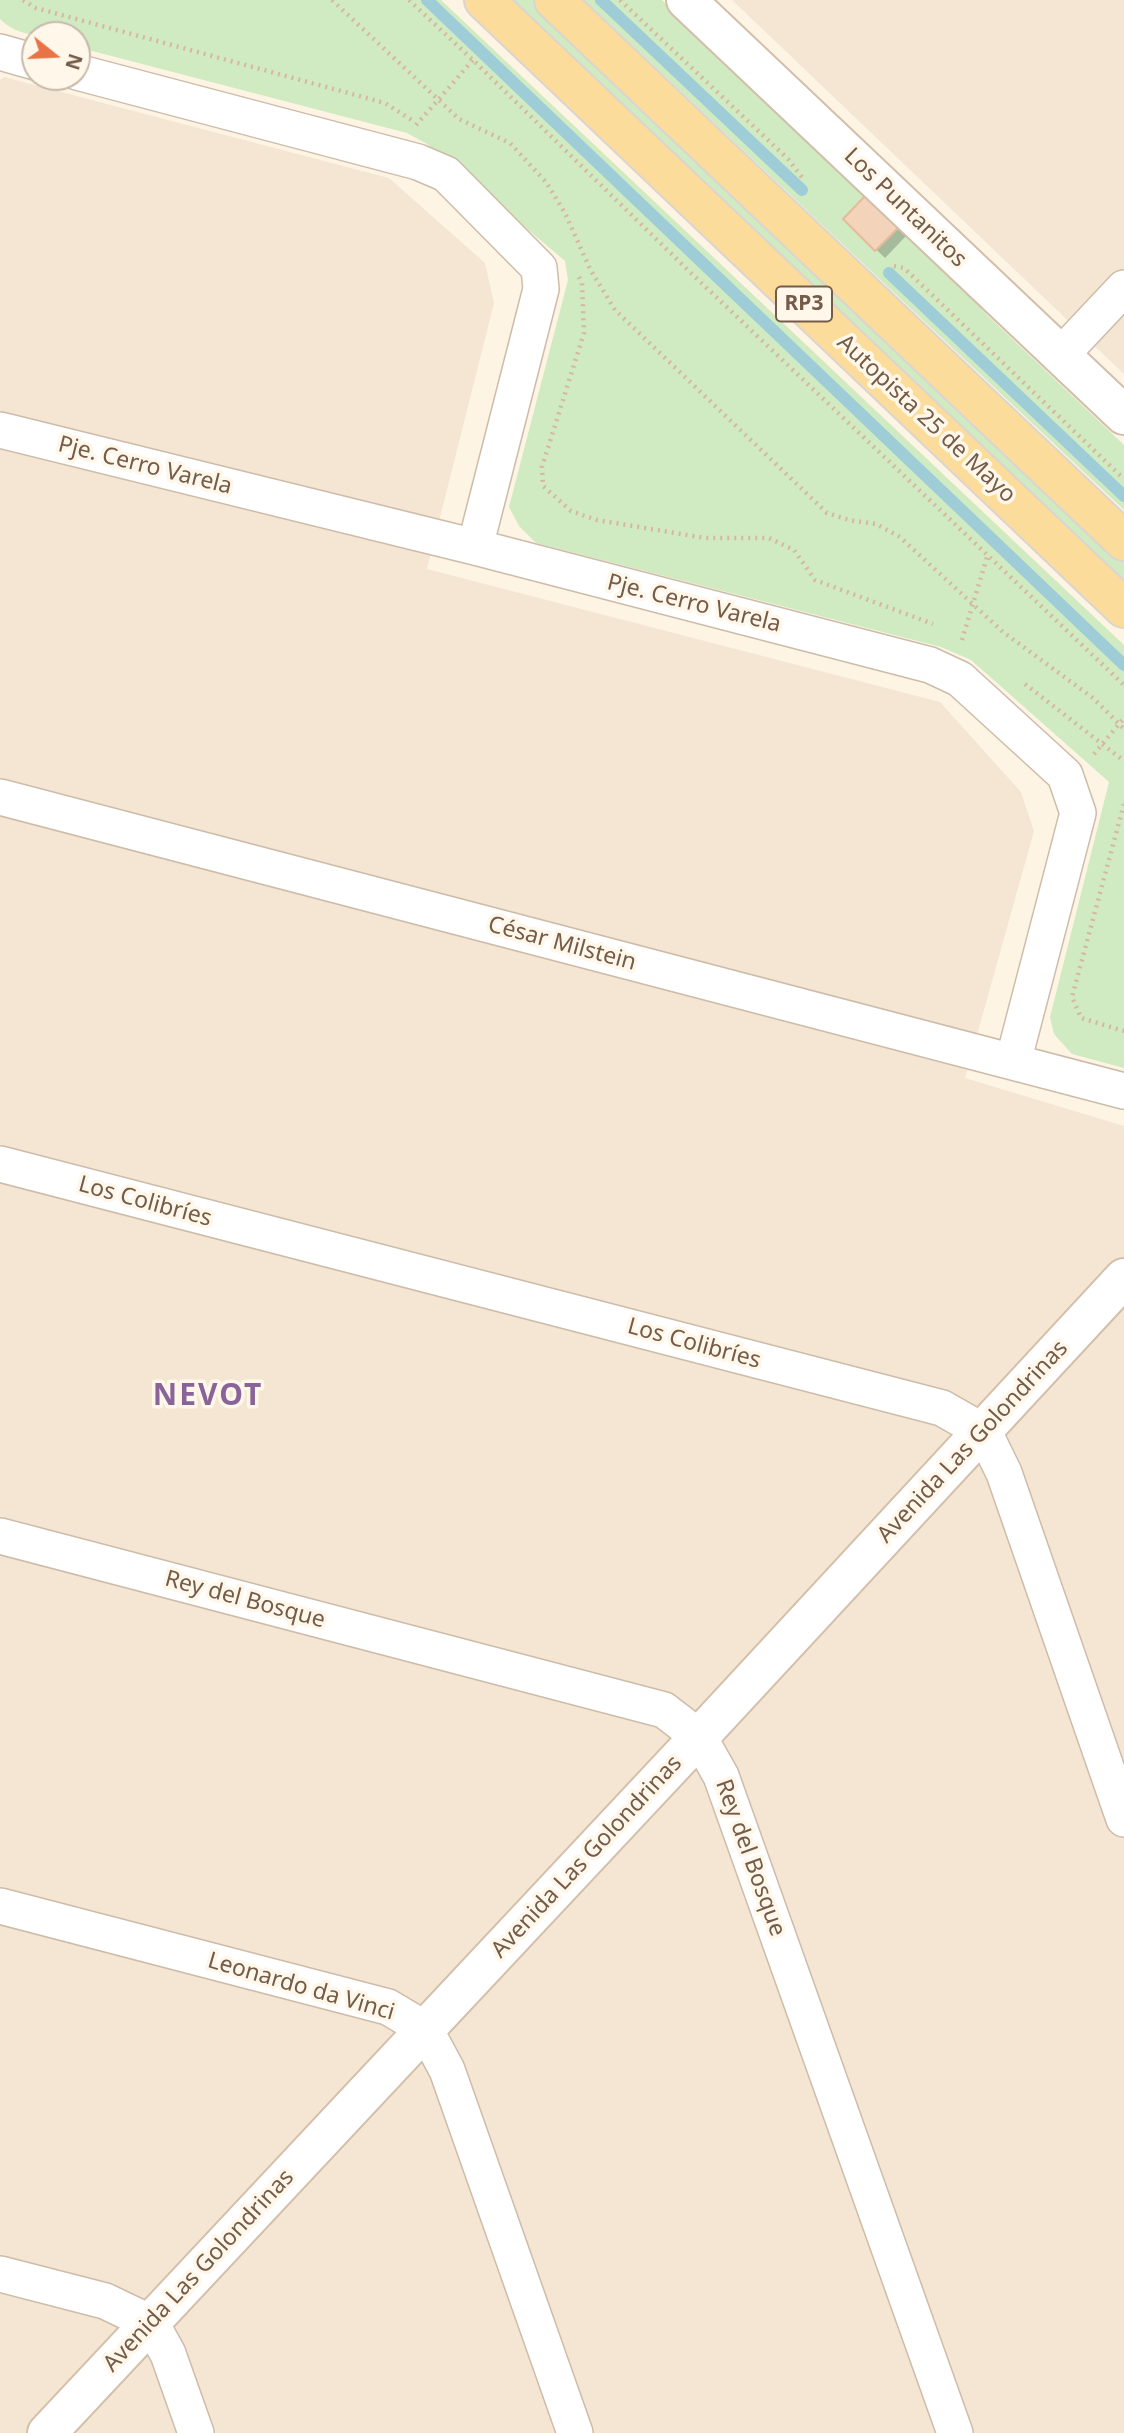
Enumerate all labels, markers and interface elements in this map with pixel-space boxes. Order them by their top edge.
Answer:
north arrow [21,21,91,91]
text: N [59,50,89,73]
street label: Los Puntanitos [838,143,972,273]
road number: RP3 [776,286,832,322]
street label: Autopista 25 de Mayo [831,329,1021,509]
street label: Pje. Cerro Varela [55,431,235,501]
street label: Pje. Cerro Varela [604,569,784,639]
street label: César Milstein [485,911,639,977]
street label: Los Colibríes [75,1171,215,1233]
street label: Los Colibríes [624,1313,764,1375]
street label: Avenida Las Golondrinas [872,1335,1074,1549]
district label: NEVOT [153,1378,263,1414]
street label: Rey del Bosque [162,1565,328,1635]
street label: Avenida Las Golondrinas [486,1750,688,1964]
street label: Rey del Bosque [709,1776,791,1940]
street label: Leonardo da Vinci [204,1947,398,2027]
street label: Avenida Las Golondrinas [98,2164,300,2378]

